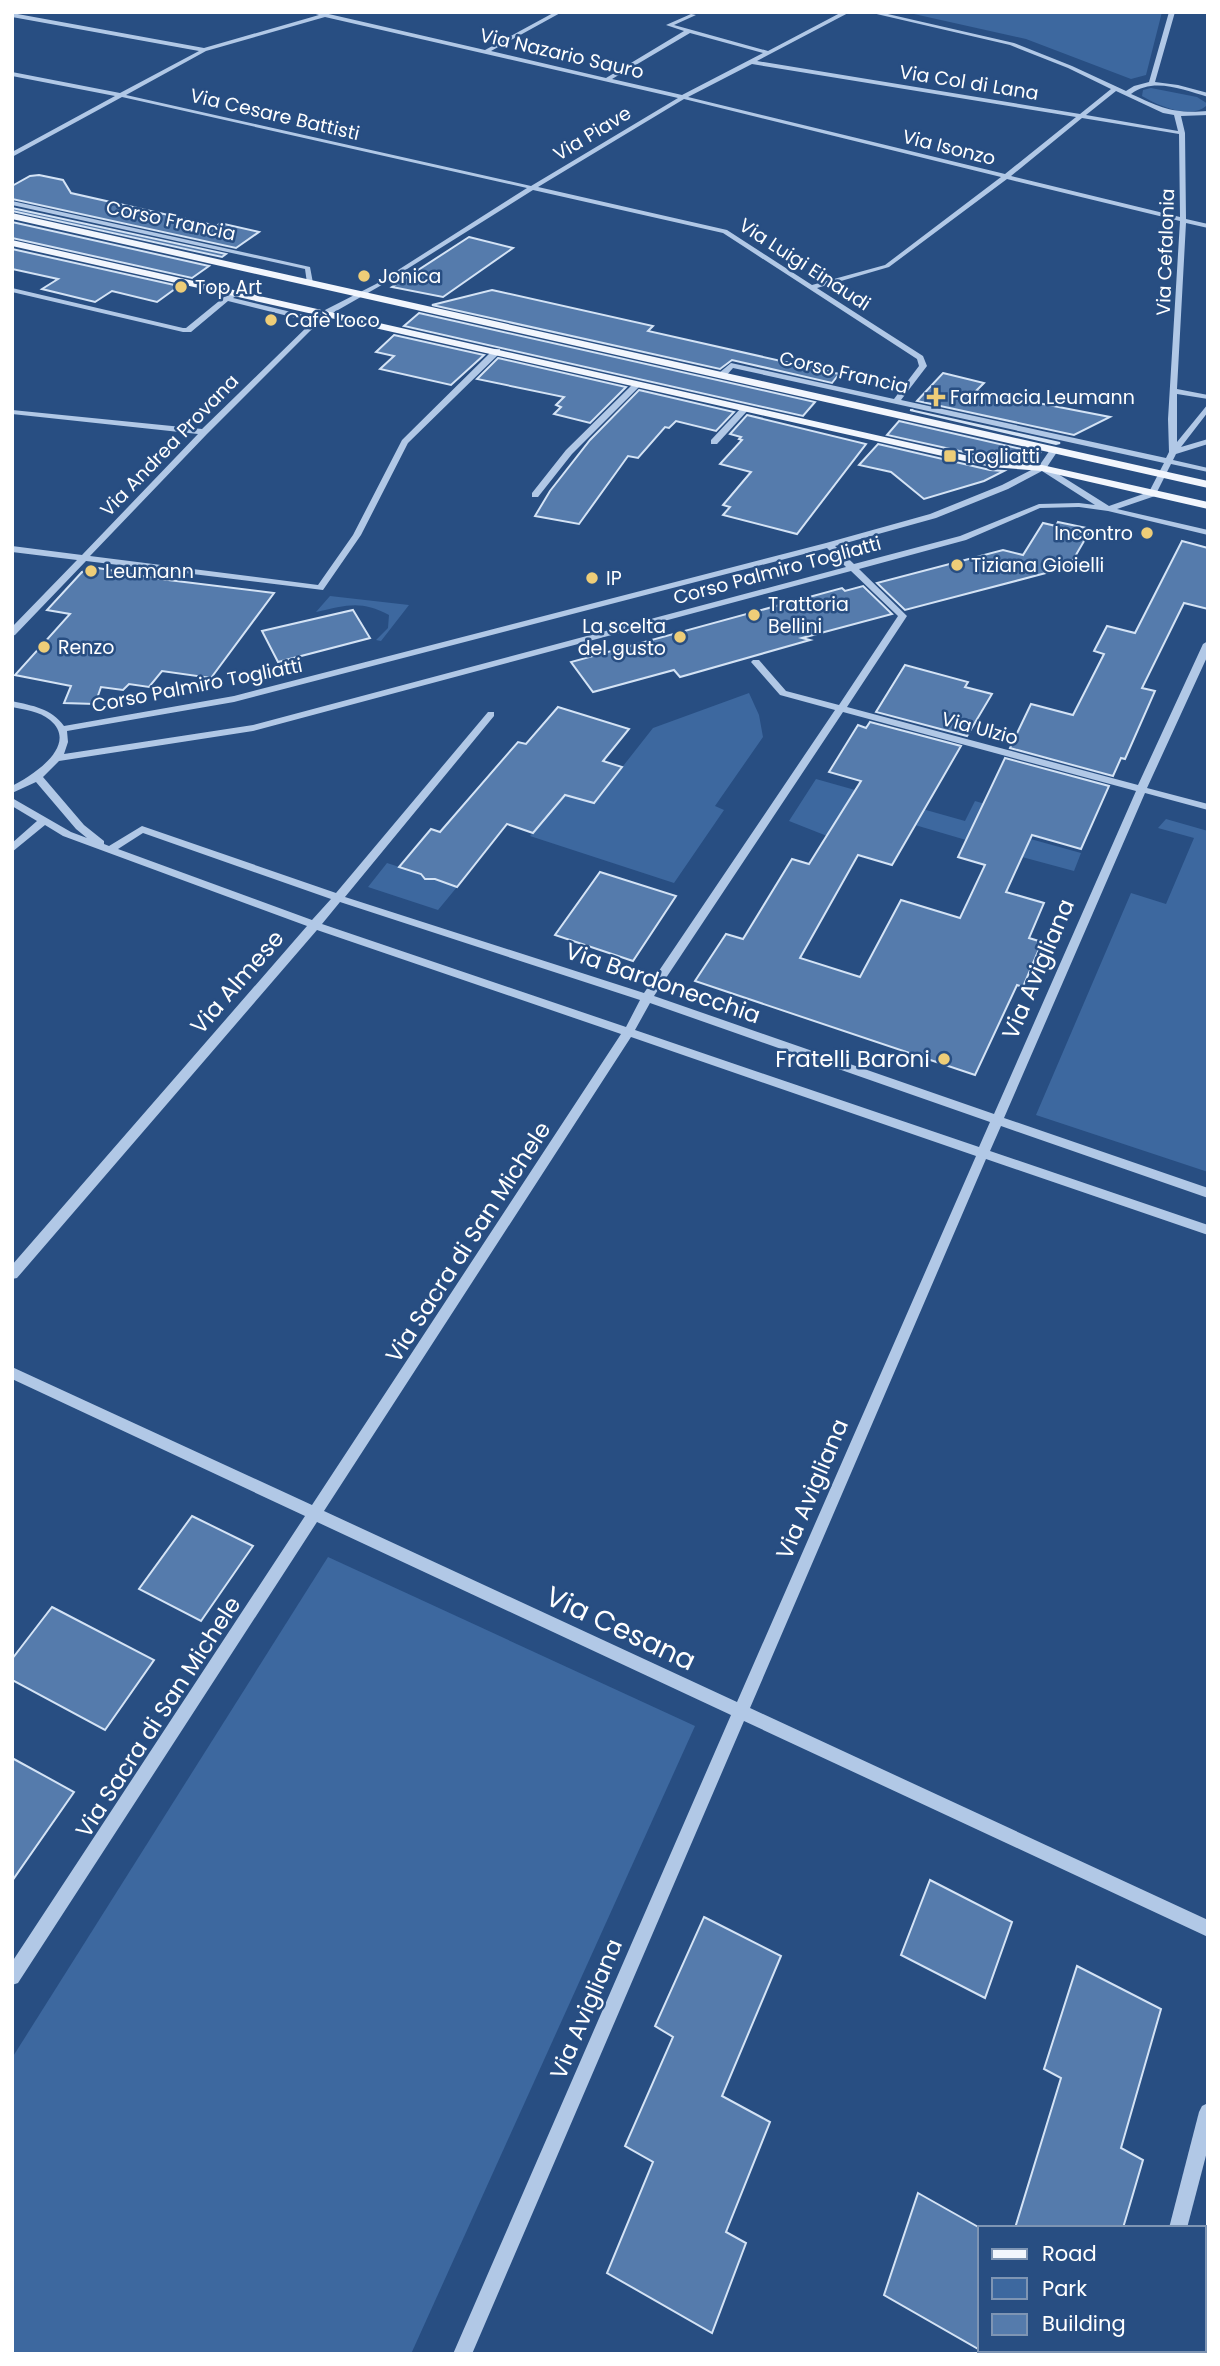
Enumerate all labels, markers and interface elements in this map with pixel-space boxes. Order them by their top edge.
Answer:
street label: Via Nazario Sauro [477,21,647,85]
street label: Via Col di Lana [897,58,1041,107]
street label: Via Cesare Battisti [188,82,362,147]
street label: Via Piave [548,100,636,167]
street label: Via Isonzo [899,123,998,172]
street label: Via Cefalonia [1150,188,1181,316]
street label: Corso Francia [104,194,238,247]
street label: Via Luigi Einaudi [734,212,876,317]
place label: Jonica [378,263,441,290]
marker: Jonica [356,268,372,284]
place label: Top Art [195,274,262,301]
marker: Top Art [173,279,189,295]
place label: Cafè Loco [285,307,380,334]
marker: Cafè Loco [263,312,279,328]
street label: Corso Francia [777,345,911,400]
street label: Via Andrea Provana [94,368,245,523]
place label: Farmacia Leumann [950,384,1135,411]
marker: Farmacia Leumann [928,389,944,405]
place label: Togliatti [964,443,1040,470]
marker: Togliatti [942,448,958,464]
place label: Incontro [1054,520,1133,547]
marker: Incontro [1139,525,1155,541]
street label: Corso Palmiro Togliatti [670,530,884,611]
place label: Tiziana Gioielli [971,552,1104,579]
marker: Tiziana Gioielli [949,557,965,573]
place label: Leumann [105,558,194,585]
marker: Leumann [83,563,99,579]
place label: IP [606,565,622,592]
marker: IP [584,570,600,586]
place label: Trattoria Bellini [768,591,849,640]
marker: Trattoria Bellini [746,607,762,623]
place label: La scelta del gusto [578,613,666,662]
marker: La scelta del gusto [672,629,688,645]
place label: Renzo [58,634,114,661]
marker: Renzo [36,639,52,655]
street label: Corso Palmiro Togliatti [89,652,305,719]
street label: Via Ulzio [939,705,1021,752]
street label: Via Avigliana [994,894,1082,1044]
street label: Via Almese [183,923,291,1041]
street label: Via Bardonecchia [561,935,765,1031]
place label: Fratelli Baroni [775,1043,930,1075]
marker: Fratelli Baroni [936,1051,952,1067]
street label: Via Sacra di San Michele [378,1115,558,1369]
street label: Via Avigliana [768,1414,856,1564]
street label: Via Cesana [539,1577,702,1680]
street label: Via Sacra di San Michele [68,1590,248,1844]
street label: Via Avigliana [542,1934,630,2084]
legend [978,2226,1206,2352]
text: Road [1042,2239,1097,2268]
text: Park [1042,2274,1087,2303]
text: Building [1042,2309,1126,2338]

